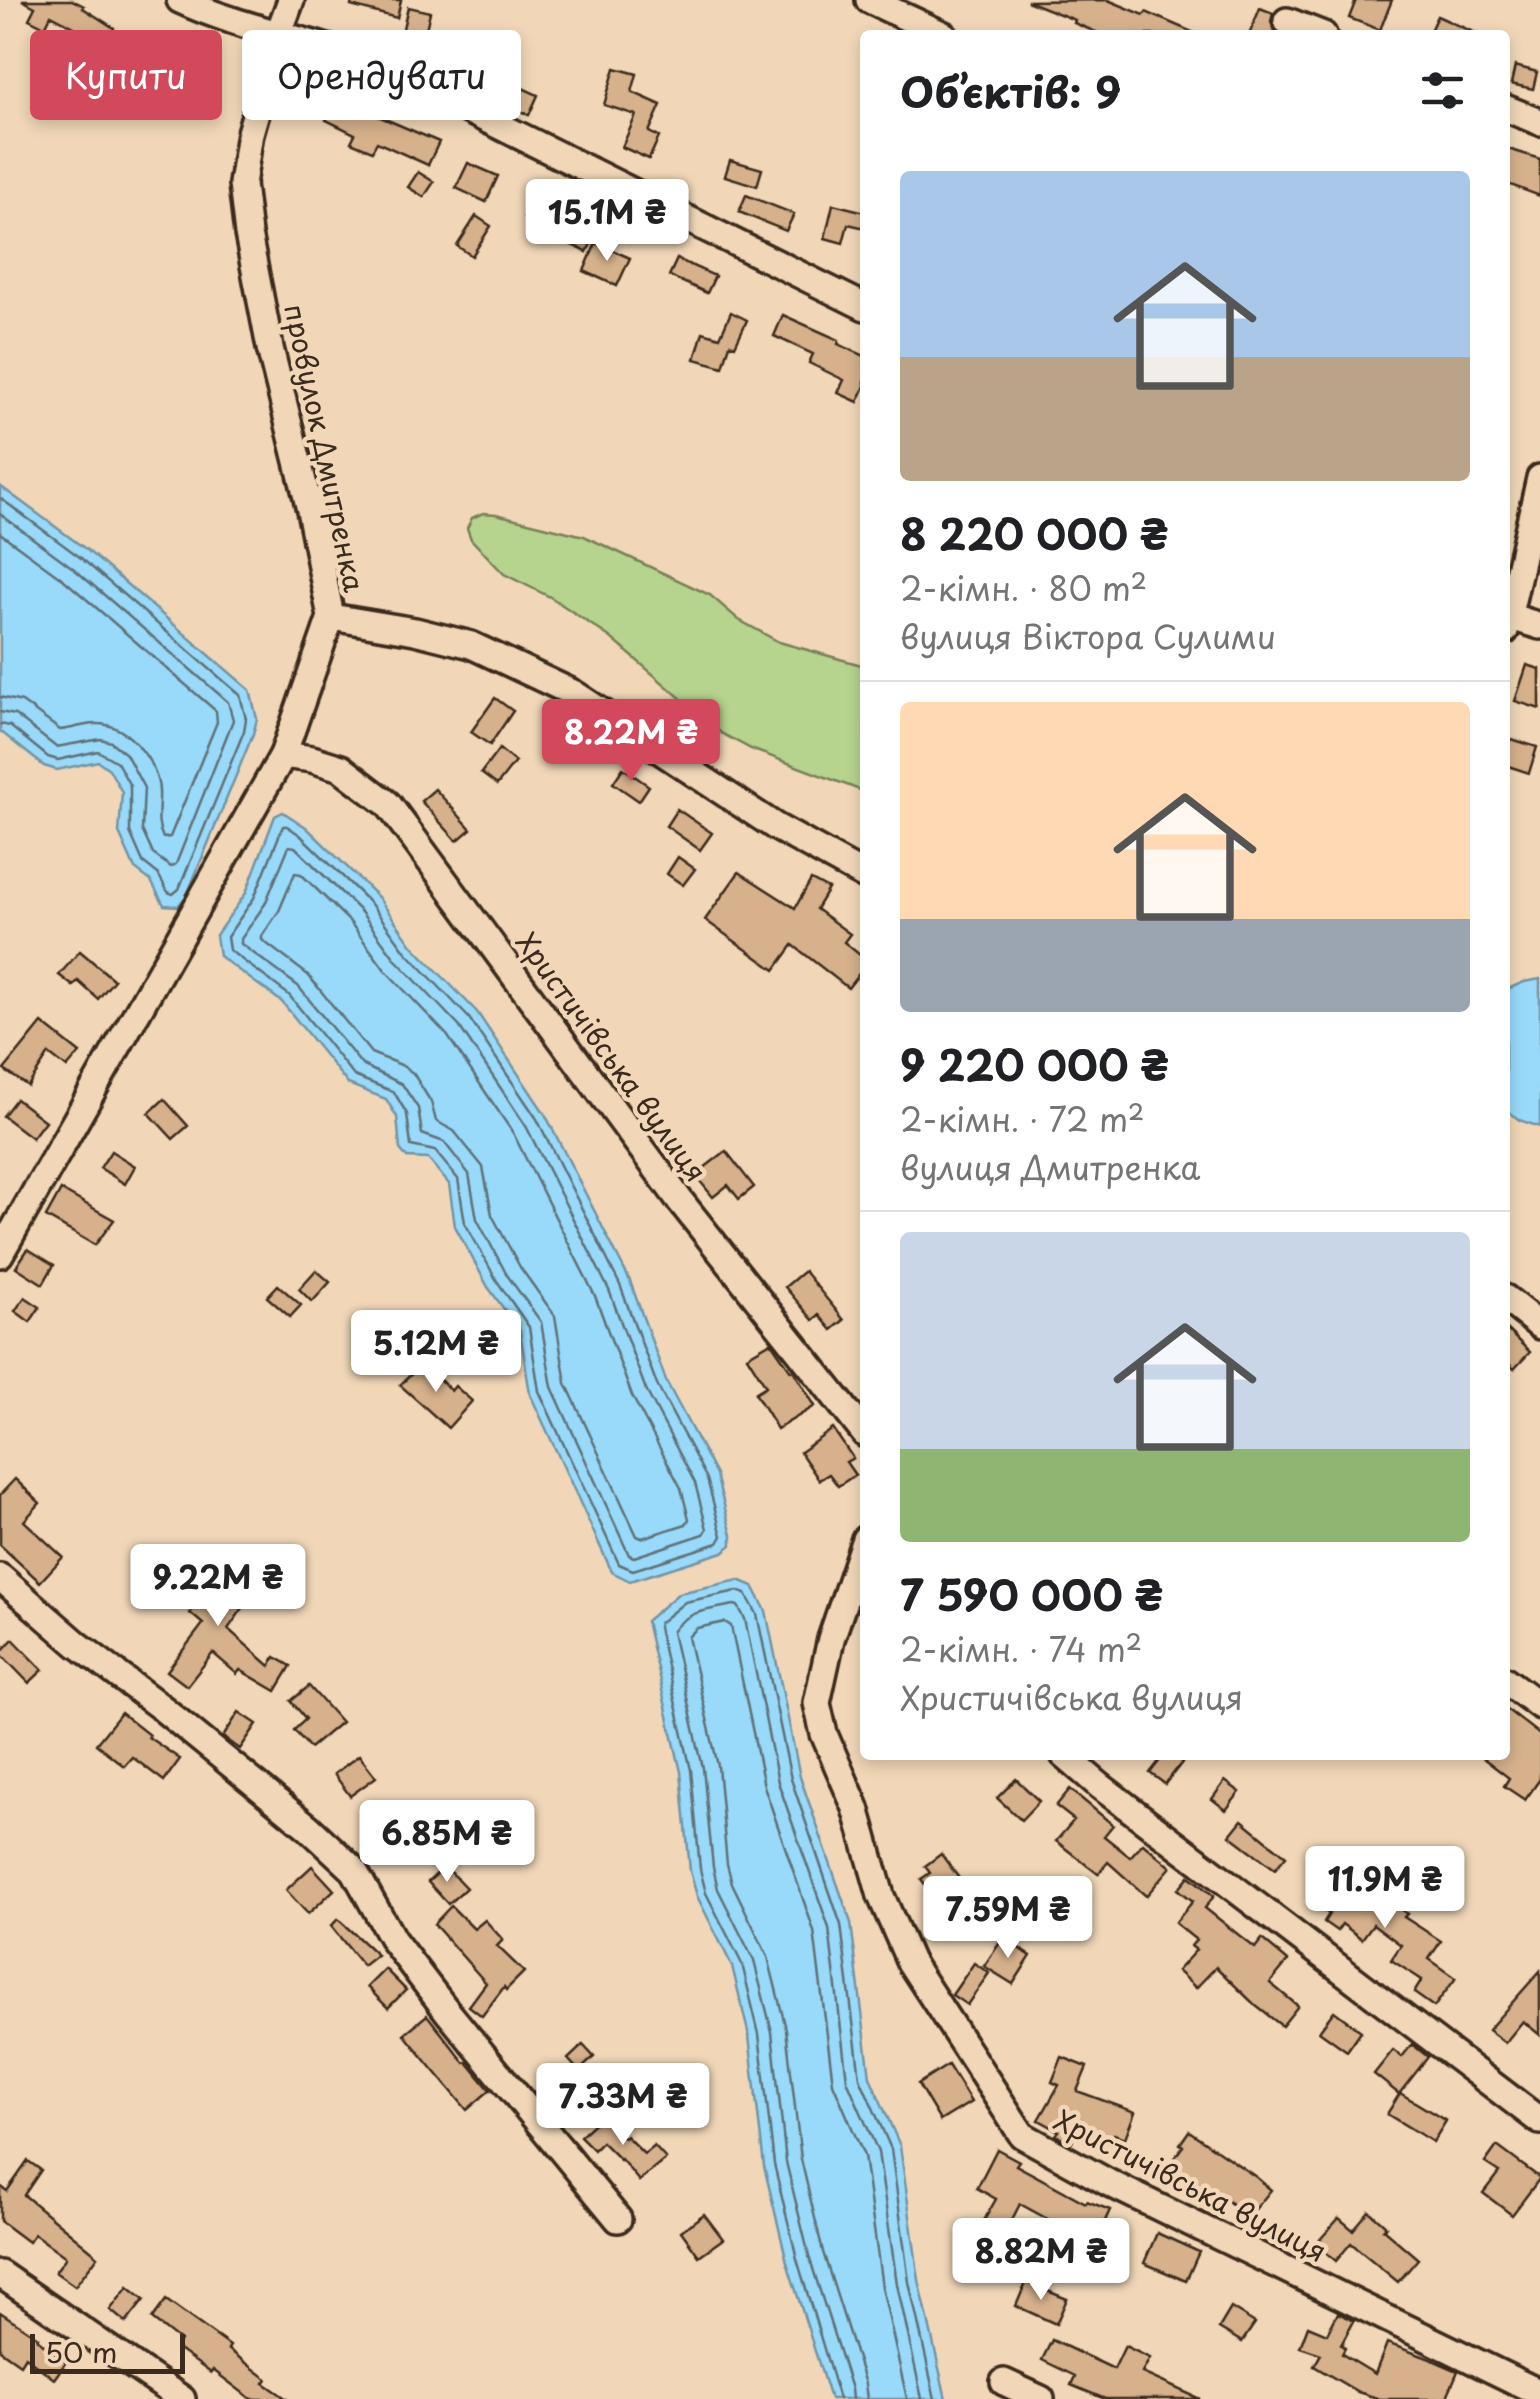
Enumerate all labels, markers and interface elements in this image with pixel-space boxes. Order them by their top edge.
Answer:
chip: Купити [30,30,222,120]
chip: Орендувати [242,30,521,120]
text: Об’єктів: 9 [900,59,1121,122]
icon: filters [1415,63,1470,118]
pin: 15.1M ₴ [515,179,699,264]
text: 15.1M ₴ [548,187,666,235]
icon: home [1095,236,1275,416]
street label: провулок Дмитренка [274,300,377,596]
text: 8 220 000 ₴ [900,501,1168,564]
text: 2-кімн. · 80 m² [900,564,1147,612]
text: вулиця Віктора Сулими [900,612,1276,660]
pin: 8.22M ₴ [539,699,723,784]
text: 8.22M ₴ [564,707,698,755]
icon: home [1095,767,1275,947]
street label: Христичівська вулиця [507,922,718,1190]
text: 9 220 000 ₴ [900,1032,1169,1095]
text: 2-кімн. · 72 m² [900,1095,1145,1143]
text: вулиця Дмитренка [900,1143,1200,1191]
icon: home [1095,1297,1275,1477]
pin: 5.12M ₴ [344,1310,528,1395]
text: 5.12M ₴ [373,1318,499,1366]
pin: 9.22M ₴ [126,1544,310,1629]
text: 9.22M ₴ [152,1552,284,1600]
text: 7 590 000 ₴ [900,1562,1163,1625]
text: 2-кімн. · 74 m² [900,1625,1142,1673]
text: Христичівська вулиця [900,1673,1243,1721]
pin: 6.85M ₴ [355,1800,539,1885]
text: 6.85M ₴ [382,1808,512,1856]
pin: 11.9M ₴ [1293,1846,1477,1931]
text: 11.9M ₴ [1327,1854,1443,1902]
pin: 7.59M ₴ [916,1876,1100,1961]
text: 7.59M ₴ [945,1884,1071,1932]
pin: 7.33M ₴ [531,2063,715,2148]
text: 7.33M ₴ [558,2071,688,2119]
street label: Христичівська вулиця [1047,2097,1334,2272]
pin: 8.82M ₴ [949,2218,1133,2303]
text: 8.82M ₴ [974,2226,1108,2274]
scale bar [30,2329,185,2374]
text: 50 m [45,2330,118,2373]

